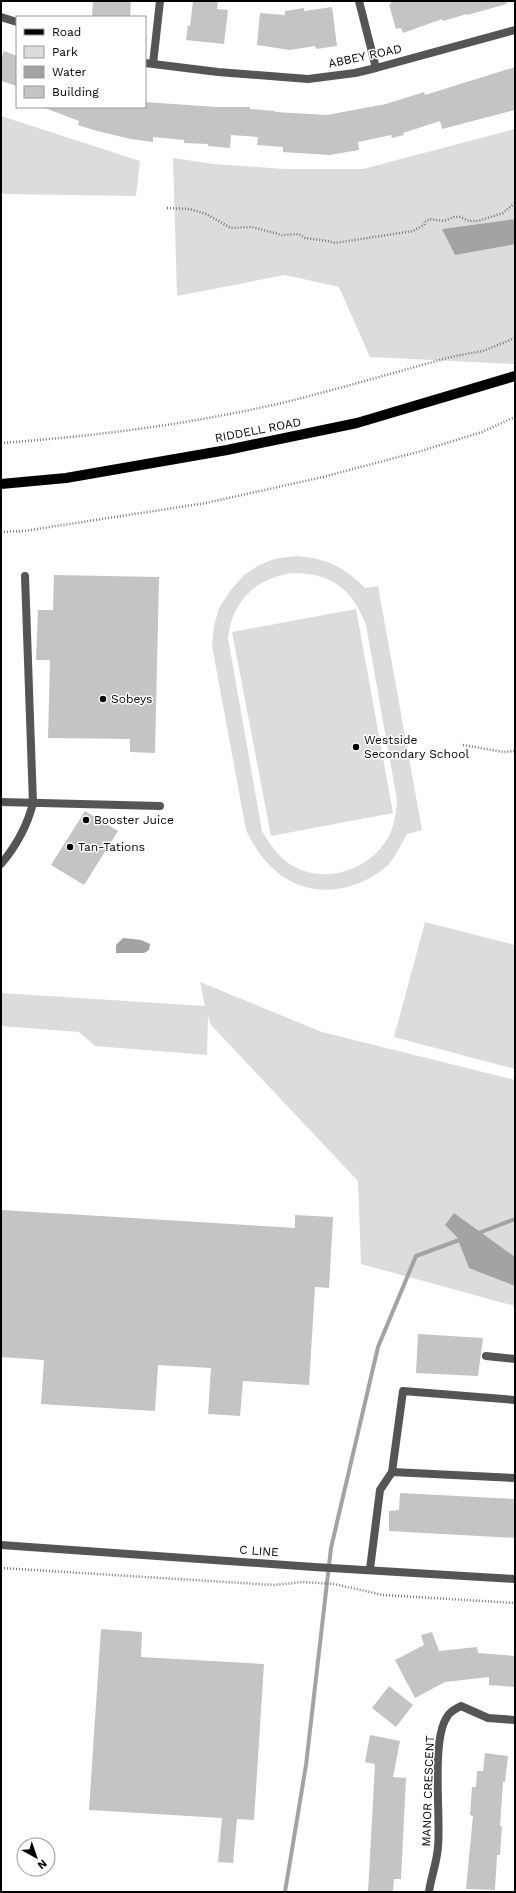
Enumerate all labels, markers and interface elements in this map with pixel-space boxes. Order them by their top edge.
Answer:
legend [16,16,146,108]
text: Road [52,25,81,39]
street label: ABBEY ROAD [327,41,403,71]
text: Park [52,45,78,59]
text: Water [52,65,87,79]
text: Building [52,85,99,99]
street label: RIDDELL ROAD [214,415,302,445]
place label: Sobeys [111,692,152,706]
marker: Sobeys [98,694,108,704]
place label: Westside Secondary School [364,733,469,761]
marker: Westside Secondary School [351,742,361,752]
place label: Booster Juice [94,813,174,827]
marker: Booster Juice [81,815,91,825]
place label: Tan-Tations [78,840,145,854]
marker: Tan-Tations [65,842,75,852]
street label: C LINE [239,1543,280,1559]
street label: MANOR CRESCENT [419,1735,437,1847]
north arrow [16,1837,56,1877]
text: N [35,1857,49,1872]

